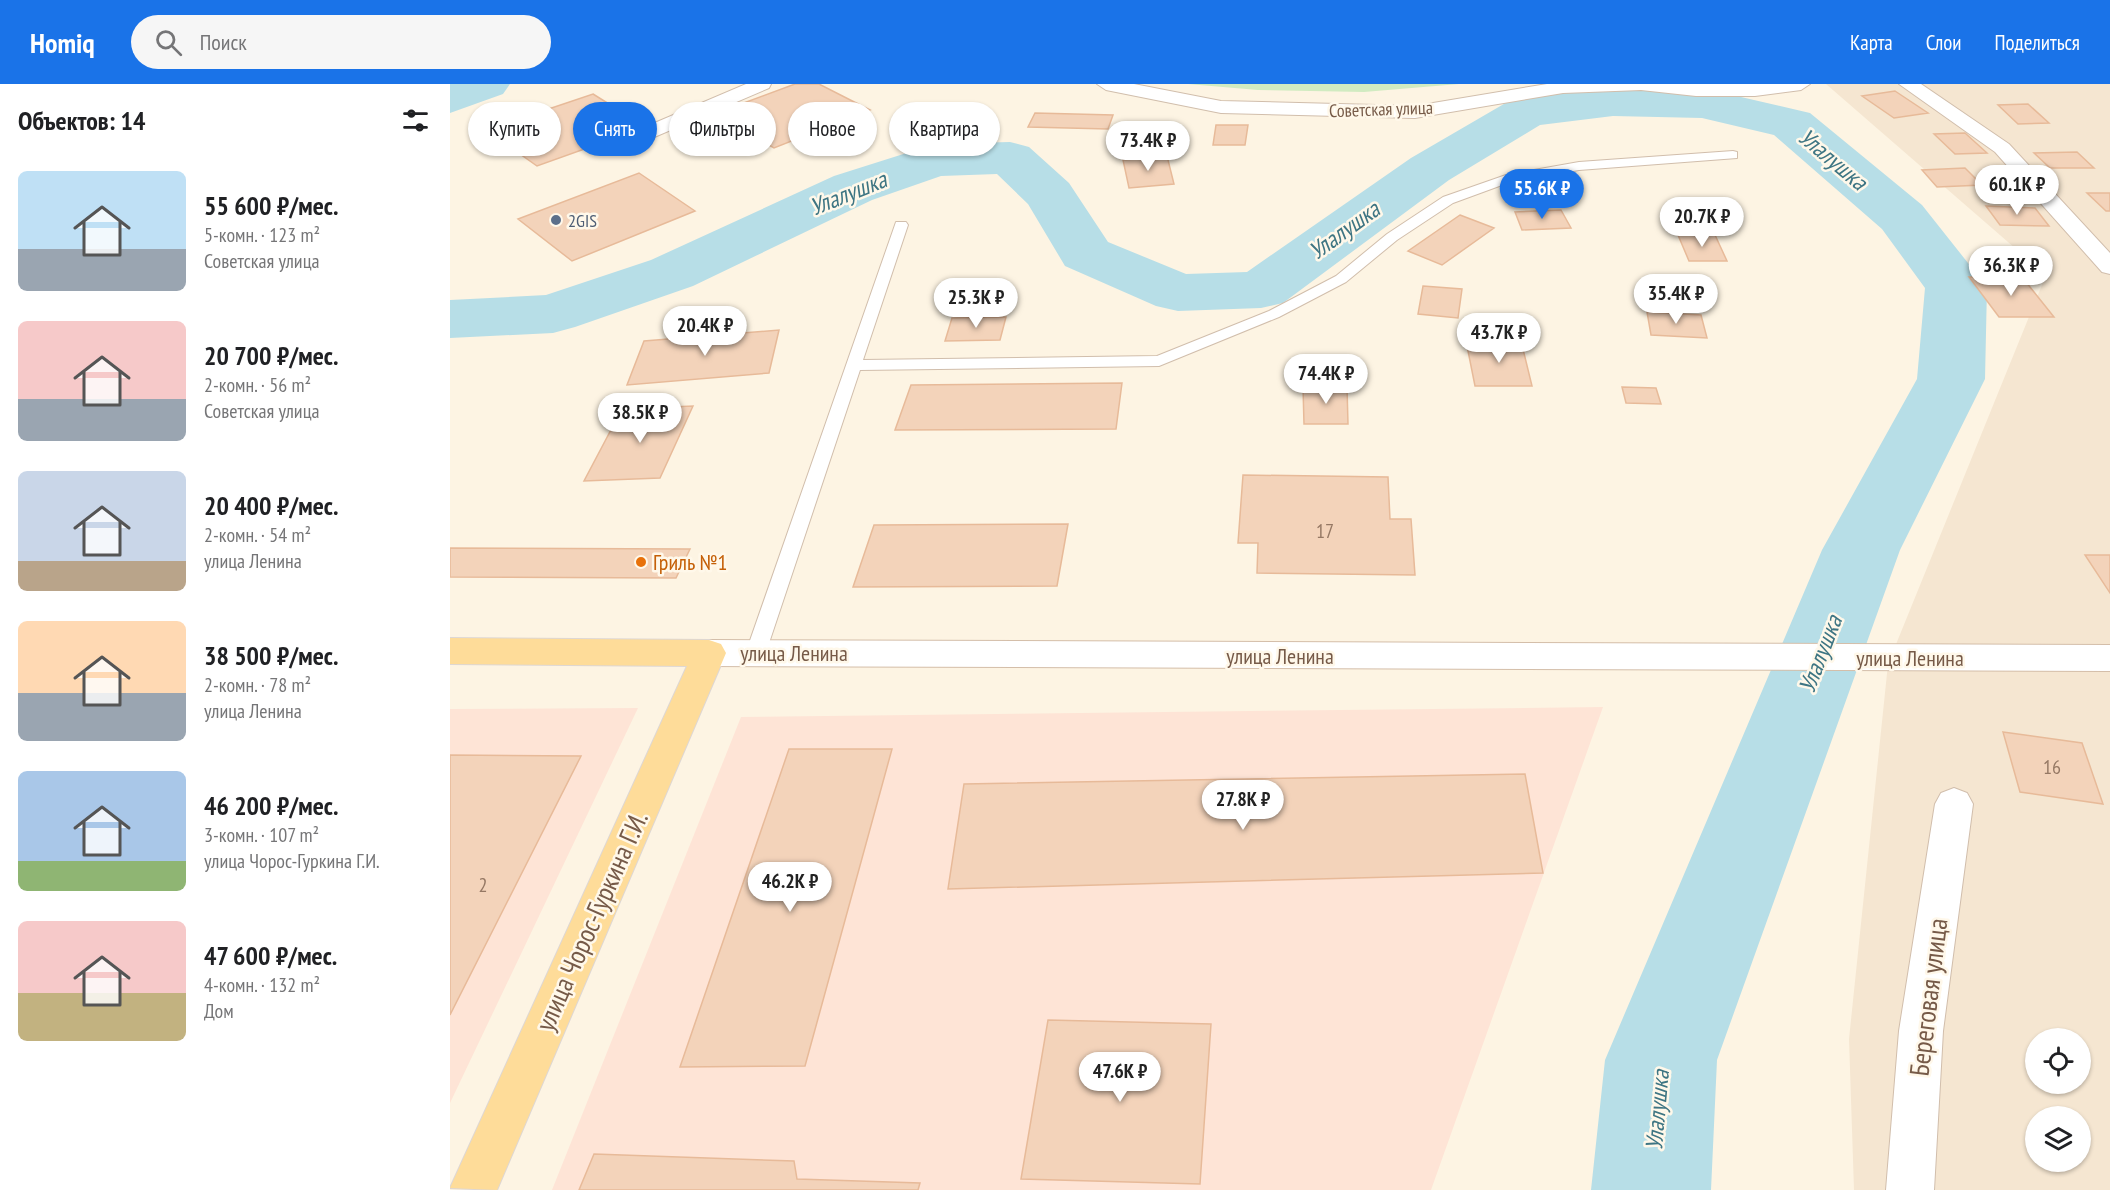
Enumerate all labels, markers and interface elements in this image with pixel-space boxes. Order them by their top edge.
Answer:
search box [131,15,551,69]
text: Homiq [30,24,95,61]
icon: search [152,26,185,59]
text: Поиск [200,28,247,56]
text: Карта [1850,29,1893,56]
text: Слои [1926,29,1961,56]
text: Поделиться [1994,29,2080,56]
street label: Советская улица [1329,96,1433,122]
chip: Купить [468,102,561,156]
chip: Снять [573,102,657,156]
chip: Фильтры [669,102,776,156]
chip: Новое [788,102,877,156]
chip: Квартира [889,102,1000,156]
text: Объектов: 14 [18,104,145,137]
icon: filters [399,104,432,137]
pin: 73.4K ₽ [1093,121,1203,172]
water label: Улалушка [1792,121,1875,198]
text: 73.4K ₽ [1120,127,1176,153]
water label: Улалушка [805,163,892,222]
pin: 60.1K ₽ [1962,165,2072,216]
pin: 55.6K ₽ [1487,169,1597,220]
text: 60.1K ₽ [1989,171,2045,197]
text: 55.6K ₽ [1514,175,1570,201]
text: 55 600 ₽/мес. [204,189,338,222]
water label: Улалушка [1302,193,1387,266]
icon: home [66,195,138,267]
pin: 20.7K ₽ [1647,197,1757,248]
text: 20.7K ₽ [1674,203,1730,229]
place label: 2GIS [568,209,597,232]
marker: 2GIS [549,213,563,227]
text: 5-комн. · 123 m² [204,222,320,248]
pin: 36.3K ₽ [1956,246,2066,297]
text: Советская улица [204,248,319,274]
text: 36.3K ₽ [1983,252,2039,278]
pin: 35.4K ₽ [1621,274,1731,325]
pin: 25.3K ₽ [921,278,1031,329]
text: 35.4K ₽ [1648,280,1704,306]
text: 25.3K ₽ [948,284,1004,310]
pin: 20.4K ₽ [650,306,760,357]
text: 20.4K ₽ [677,312,733,338]
pin: 43.7K ₽ [1444,313,1554,364]
text: 43.7K ₽ [1471,319,1527,345]
text: 20 700 ₽/мес. [204,339,338,372]
icon: home [66,345,138,417]
pin: 74.4K ₽ [1271,354,1381,405]
text: 74.4K ₽ [1298,360,1354,386]
text: 2-комн. · 56 m² [204,372,311,398]
pin: 38.5K ₽ [585,393,695,444]
text: Советская улица [204,398,319,424]
text: 38.5K ₽ [612,399,668,425]
text: 20 400 ₽/мес. [204,489,338,522]
icon: home [66,495,138,567]
house number: 17 [1316,518,1334,544]
text: 2-комн. · 54 m² [204,522,311,548]
text: улица Ленина [204,548,302,574]
place label: Гриль №1 [653,548,727,576]
marker: Гриль №1 [634,555,648,569]
water label: Улалушка [1791,610,1849,697]
text: 38 500 ₽/мес. [204,639,338,672]
street label: улица Ленина [740,639,848,667]
street label: улица Ленина [1226,642,1334,670]
street label: улица Ленина [1856,644,1964,672]
icon: home [66,645,138,717]
text: 2-комн. · 78 m² [204,672,311,698]
text: улица Ленина [204,698,302,724]
house number: 16 [2043,754,2061,780]
pin: 27.8K ₽ [1188,780,1298,831]
text: 27.8K ₽ [1216,786,1270,812]
text: 46 200 ₽/мес. [204,789,338,822]
icon: home [66,795,138,867]
street label: улица Чорос-Гуркина Г.И. [527,806,655,1036]
text: 3-комн. · 107 m² [204,822,319,848]
text: улица Чорос-Гуркина Г.И. [204,848,380,874]
pin: 46.2K ₽ [735,862,845,913]
text: 46.2K ₽ [762,868,818,894]
house number: 2 [479,872,488,898]
street label: Береговая улица [1901,916,1955,1078]
text: 47 600 ₽/мес. [204,939,337,972]
icon: home [66,945,138,1017]
text: 4-комн. · 132 m² [204,972,320,998]
text: Дом [204,998,234,1024]
map controls [2025,1028,2091,1172]
button: locate [2025,1028,2091,1094]
pin: 47.6K ₽ [1065,1052,1175,1103]
text: 47.6K ₽ [1093,1058,1147,1084]
water label: Улалушка [1638,1067,1676,1151]
button: layers [2025,1106,2091,1172]

